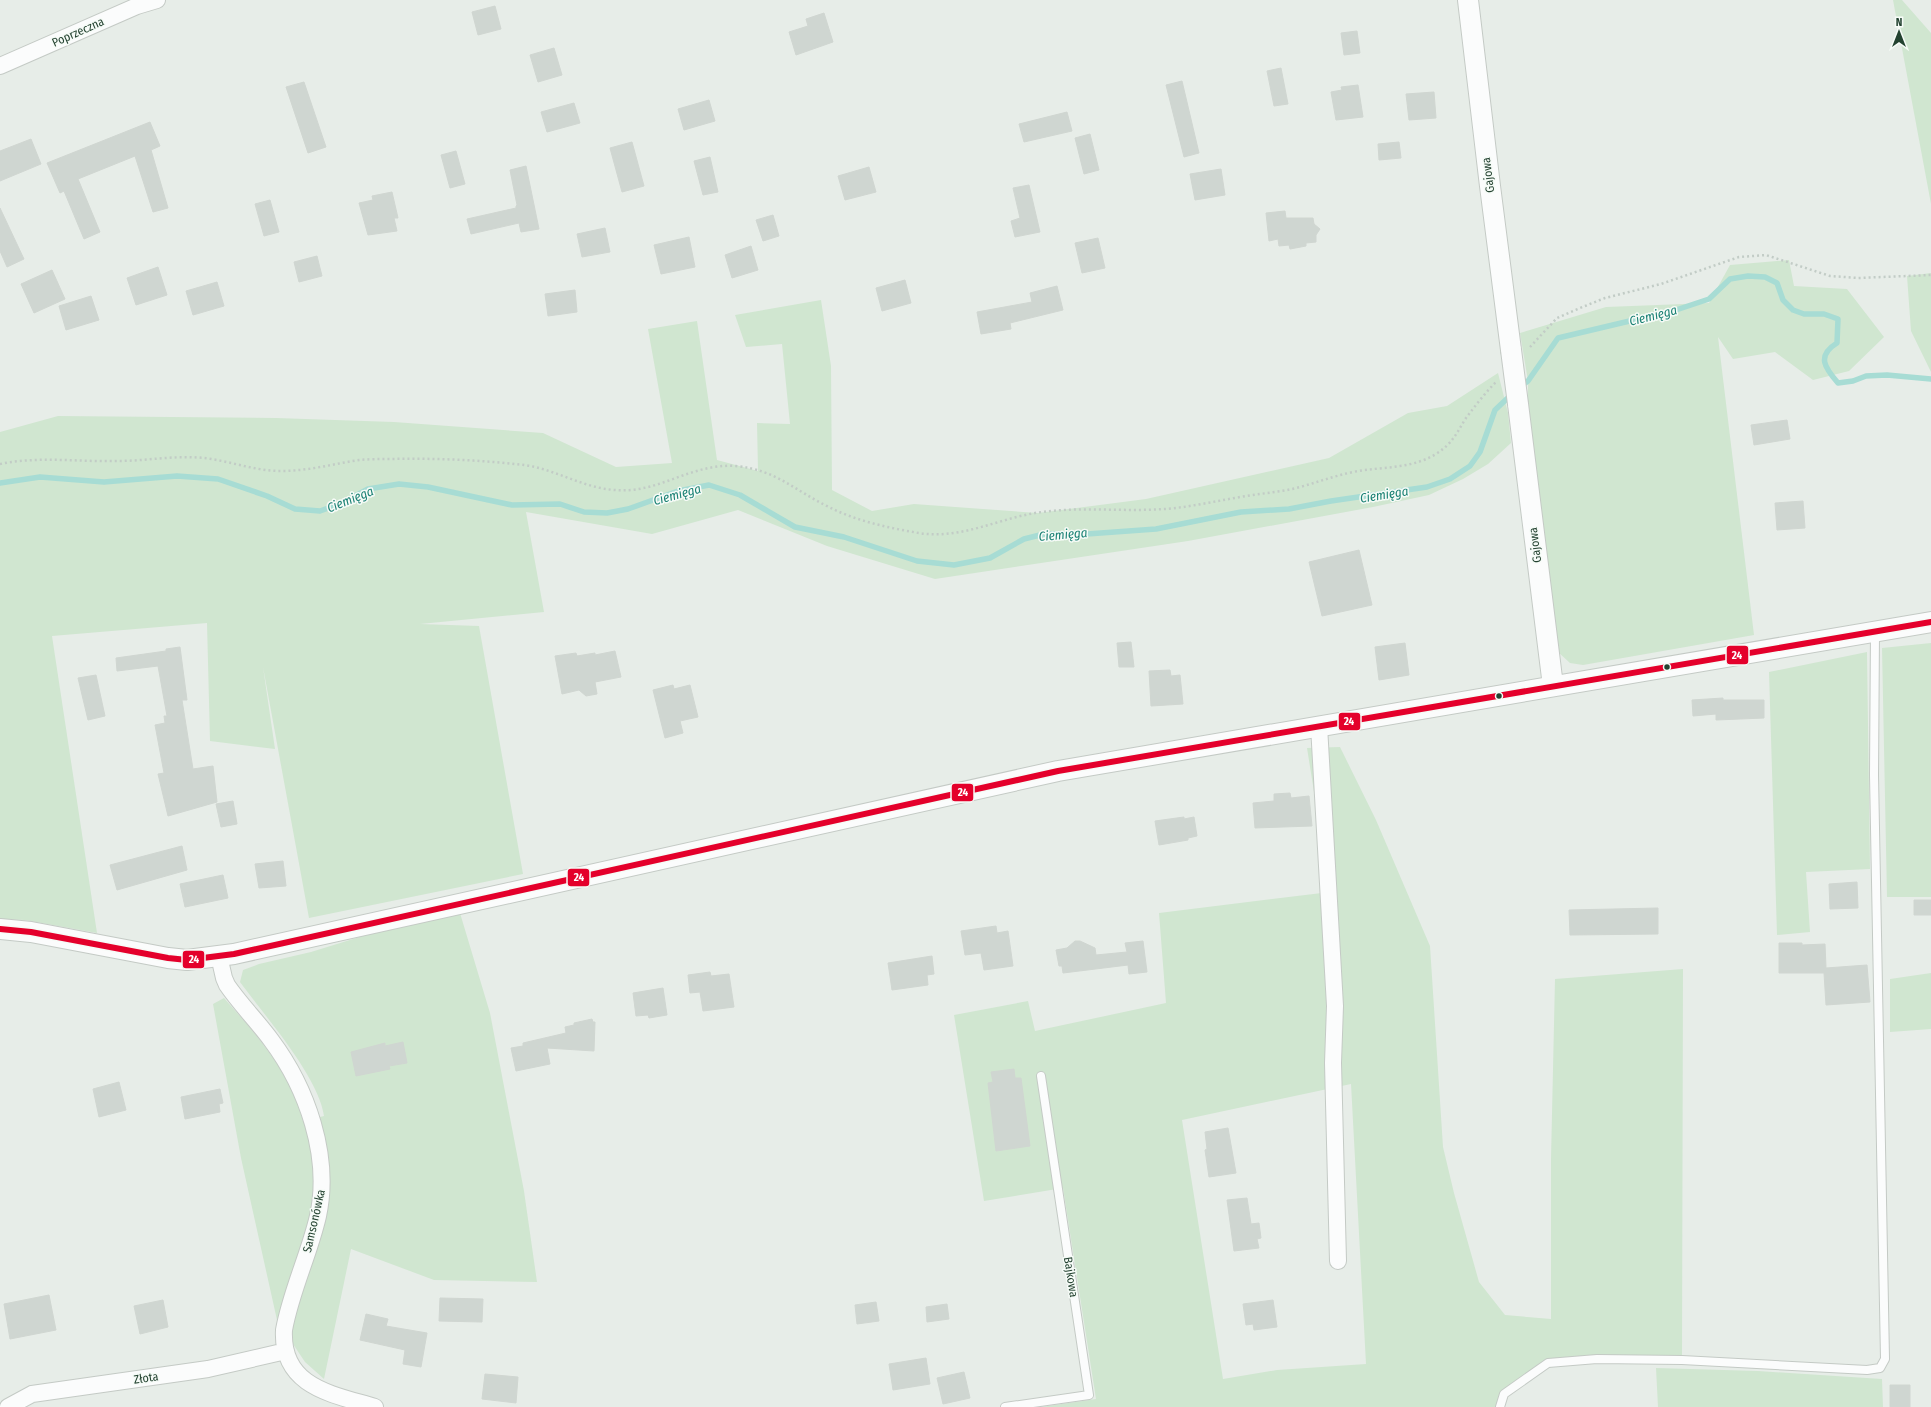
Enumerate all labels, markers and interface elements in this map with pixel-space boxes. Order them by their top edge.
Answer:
north arrow [1879,12,1919,52]
street label: Poprzeczna [50,14,106,50]
text: N [1896,16,1902,29]
street label: Gajowa [1479,156,1497,194]
water label: Ciemięga [1628,302,1679,329]
water label: Ciemięga [652,481,703,508]
water label: Ciemięga [325,483,376,516]
water label: Ciemięga [1359,483,1410,506]
water label: Ciemięga [1038,525,1088,544]
street label: Gajowa [1526,526,1544,564]
line badge: 24 [1726,645,1749,665]
text: 24 [1731,649,1743,662]
unlabelled marker [1662,662,1672,672]
unlabelled marker [1494,691,1504,701]
line badge: 24 [1338,712,1361,731]
text: 24 [1343,715,1355,728]
line badge: 24 [951,783,974,802]
text: 24 [957,786,969,799]
line badge: 24 [567,868,590,887]
text: 24 [573,871,585,884]
line badge: 24 [182,950,205,969]
text: 24 [188,953,200,966]
street label: Samsonówka [300,1188,328,1254]
street label: Bajkowa [1061,1256,1081,1298]
street label: Złota [133,1369,159,1387]

